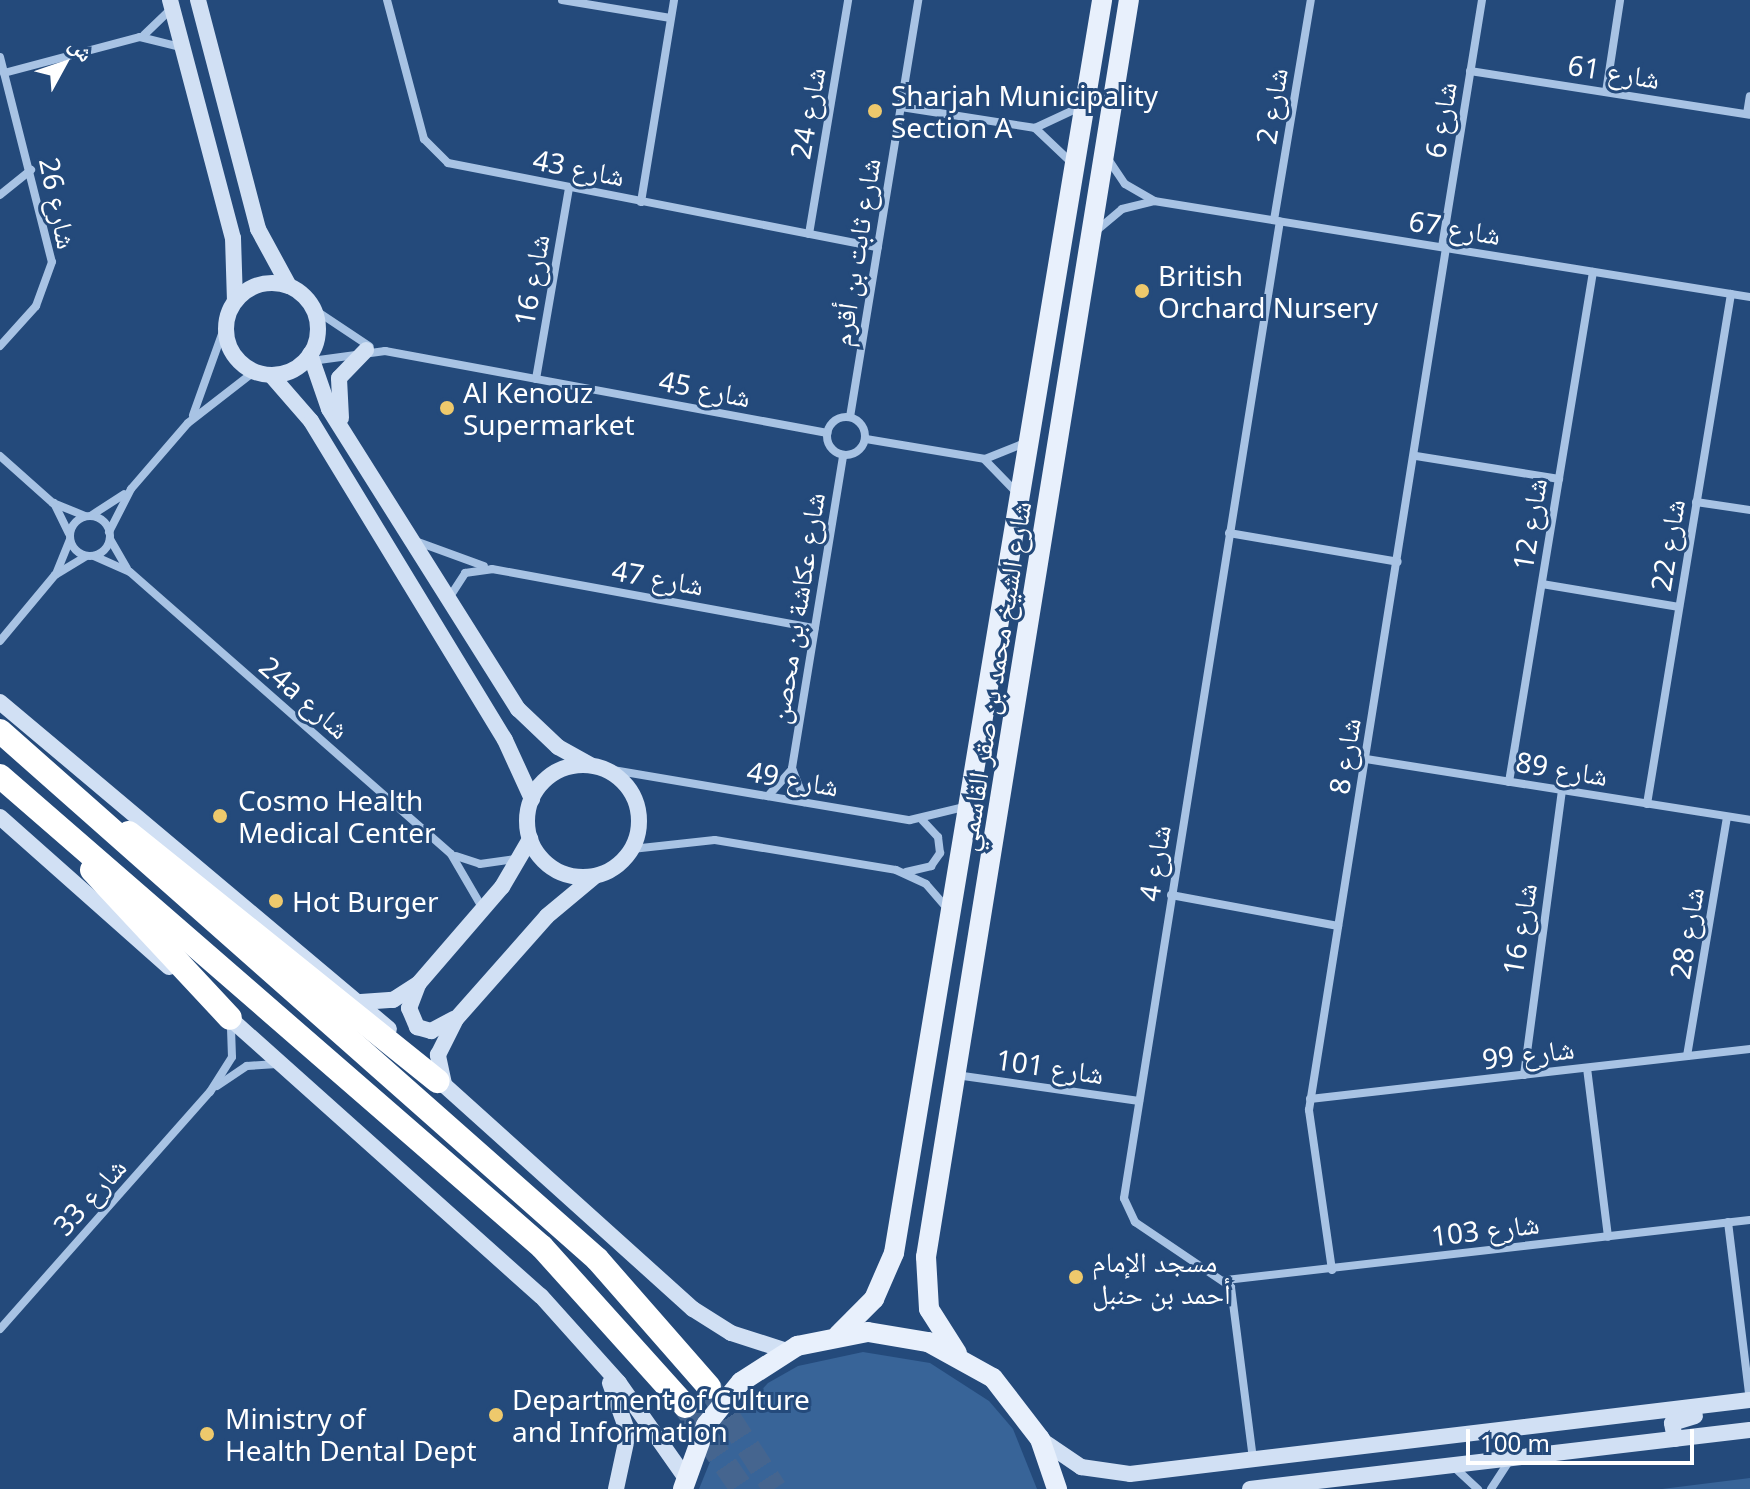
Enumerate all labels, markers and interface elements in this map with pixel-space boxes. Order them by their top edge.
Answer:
north arrow [24,24,104,104]
text: ش [63,30,101,67]
street label: شارع 61 [1566,47,1662,95]
street label: شارع 24 [782,65,832,161]
street label: شارع 2 [1248,66,1294,146]
place label: Sharjah Municipality Section A [891,78,1158,144]
street label: شارع 6 [1417,80,1463,160]
marker: Sharjah Municipality Section A [866,102,884,120]
street label: شارع 43 [530,142,628,192]
street label: شارع 26 [33,154,85,252]
street label: شارع ثابت بن أقرم [824,156,886,348]
street label: شارع 67 [1407,203,1503,251]
street label: شارع 16 [506,232,556,328]
place label: British Orchard Nursery [1158,258,1378,324]
marker: British Orchard Nursery [1133,282,1151,300]
street label: شارع 45 [656,363,754,413]
place label: Al Kenouz Supermarket [463,375,635,441]
marker: Al Kenouz Supermarket [438,399,456,417]
street label: شارع 12 [1505,476,1553,572]
street label: شارع عكاشة بن محصن [761,490,831,726]
street label: شارع 22 [1643,497,1691,593]
street label: شارع الشيخ محمد بن صقر القاسمي [949,499,1037,853]
street label: شارع 47 [610,552,706,602]
street label: 24a شارع [253,649,357,745]
street label: شارع 8 [1321,716,1367,796]
street label: شارع 89 [1514,744,1610,792]
street label: شارع 49 [745,753,841,803]
place label: Cosmo Health Medical Center [238,783,436,849]
marker: Cosmo Health Medical Center [209,805,231,827]
street label: شارع 4 [1131,823,1177,903]
street label: شارع 16 [1495,881,1543,977]
place label: Hot Burger [292,884,438,918]
street label: شارع 28 [1662,885,1710,981]
marker: Hot Burger [267,892,285,910]
street label: شارع 99 [1480,1031,1576,1075]
street label: شارع 101 [994,1042,1106,1090]
street label: شارع 33 [46,1150,132,1242]
street label: شارع 103 [1429,1206,1541,1252]
place label: مسجد الإمام أحمد بن حنبل [1092,1244,1231,1310]
marker: مسجد الإمام أحمد بن حنبل [1067,1268,1085,1286]
place label: Department of Culture and Information [512,1382,810,1448]
place label: Ministry of Health Dental Dept [225,1401,477,1467]
marker: Department of Culture and Information [487,1406,505,1424]
scale bar [1470,1413,1698,1463]
marker: Ministry of Health Dental Dept [196,1423,218,1445]
text: 100 m [1480,1426,1550,1459]

